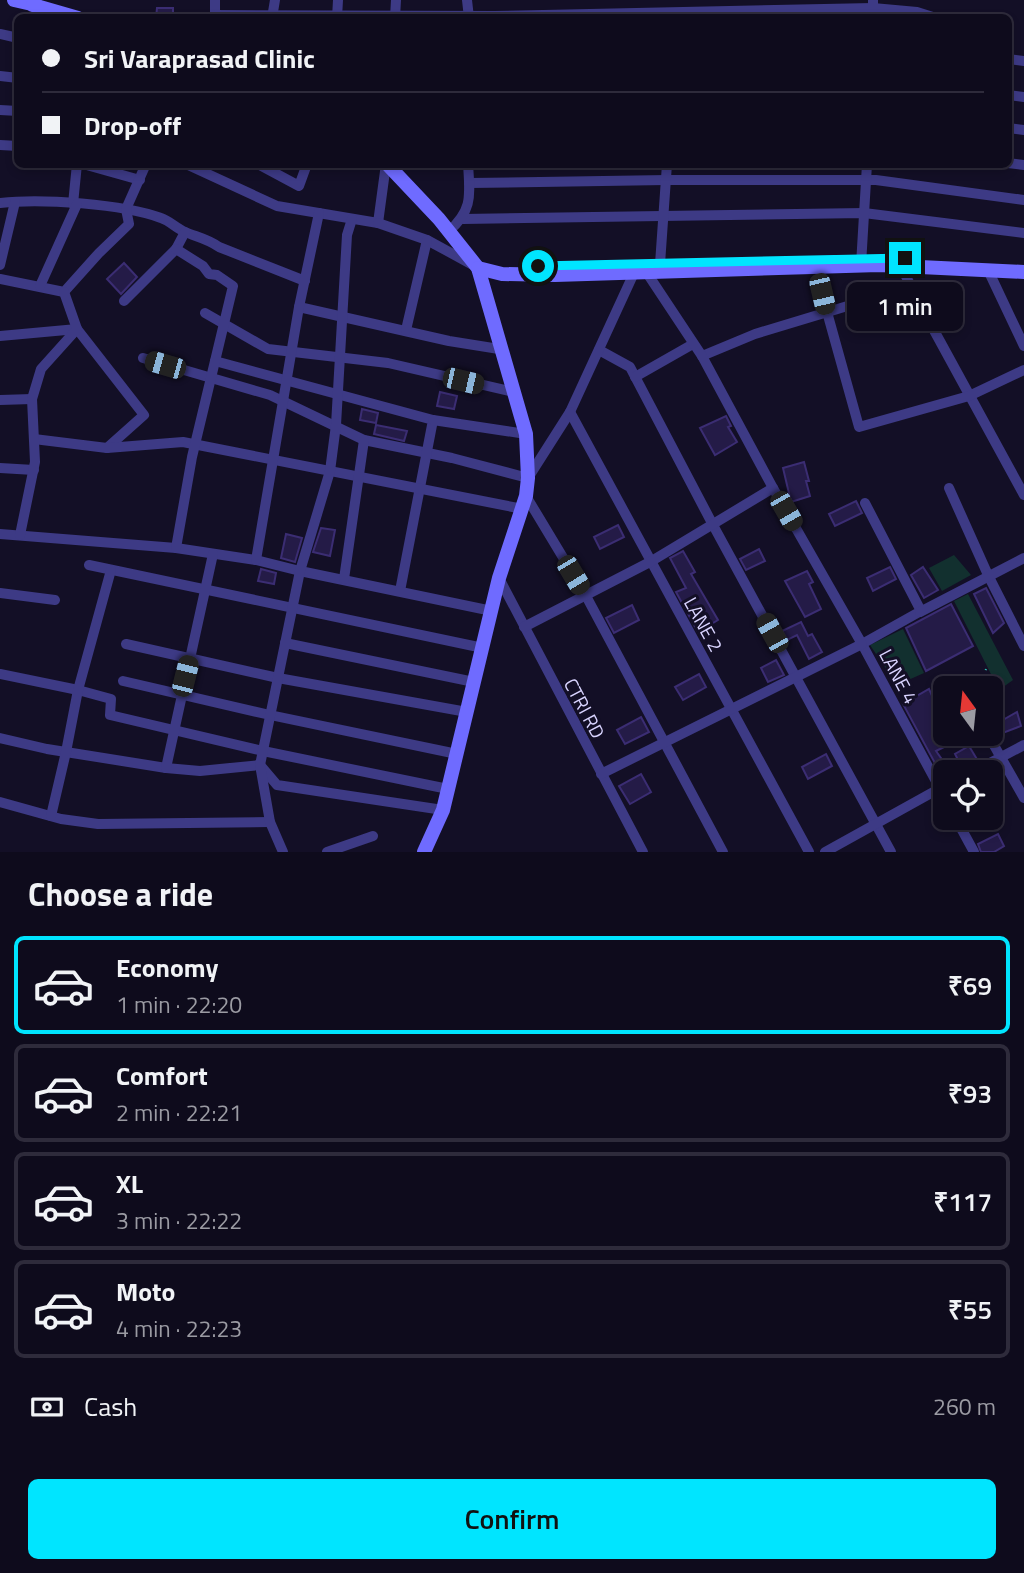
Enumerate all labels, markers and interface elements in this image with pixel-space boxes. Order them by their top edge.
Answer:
text: Sri Varaprasad Clinic [84,39,315,78]
text: Drop-off [84,106,181,145]
route end [889,242,921,274]
route start [522,250,554,282]
car [808,271,837,317]
callout: 1 min [847,282,963,332]
text: 1 min [877,289,933,324]
car [142,349,189,381]
car [441,366,486,396]
car [767,488,806,534]
car [554,552,593,598]
street label: LANE 2 [677,591,731,657]
car [753,610,792,656]
street label: LANE 4 [872,643,926,709]
car [170,653,201,699]
street label: CTRI RD [557,673,613,743]
north arrow [933,676,1003,746]
map controls [933,676,1003,830]
button: locate [933,760,1003,830]
text: Choose a ride [28,870,213,918]
text: Economy [116,948,218,987]
icon: car [32,954,95,1017]
text: ₹69 [948,966,992,1005]
text: 1 min · 22:20 [116,987,242,1022]
text: Comfort [116,1056,208,1095]
icon: car [32,1062,95,1125]
text: ₹93 [948,1074,992,1113]
text: 2 min · 22:21 [116,1095,242,1130]
text: XL [116,1164,143,1203]
icon: car [32,1170,95,1233]
text: ₹117 [933,1182,992,1221]
text: 3 min · 22:22 [116,1203,242,1238]
text: Moto [116,1272,175,1311]
icon: car [32,1278,95,1341]
text: ₹55 [948,1290,992,1329]
text: 4 min · 22:23 [116,1311,242,1346]
text: Cash [84,1387,137,1426]
icon: cash [28,1388,66,1426]
text: 260 m [933,1389,996,1424]
button: Confirm [28,1479,996,1559]

